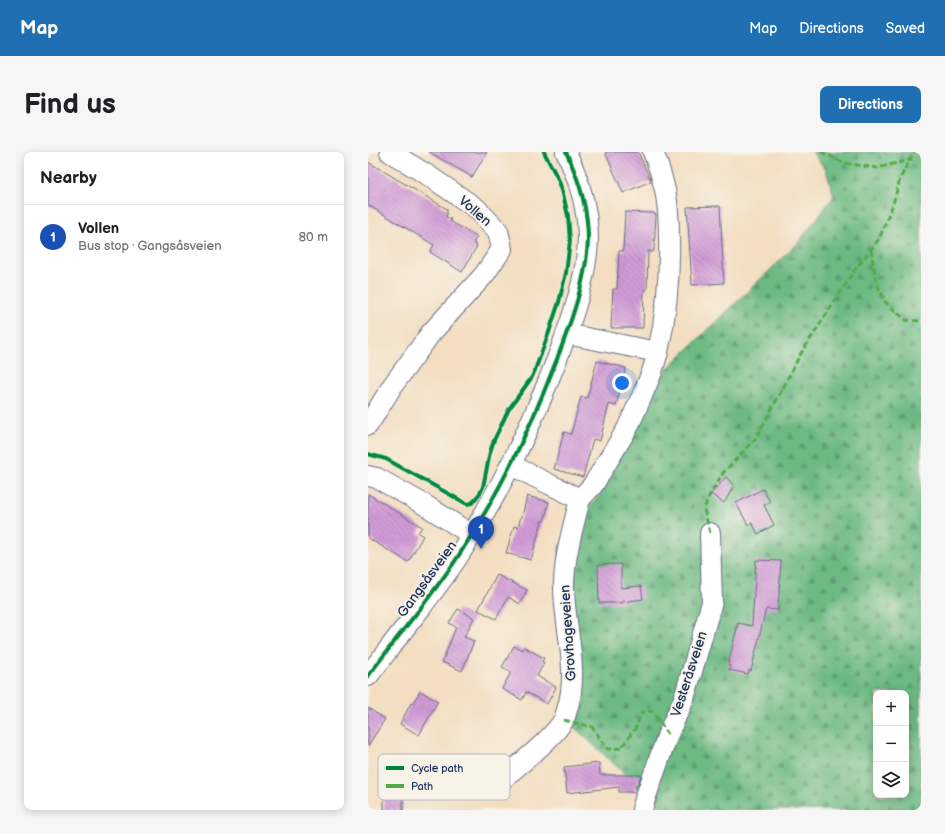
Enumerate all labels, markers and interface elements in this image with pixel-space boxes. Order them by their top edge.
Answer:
text: Map [20,17,58,40]
text: Map [749,20,777,37]
text: Directions [799,20,864,37]
text: Saved [886,20,925,37]
button: Directions [820,86,921,123]
text: Find us [24,88,116,121]
text: Nearby [40,168,97,188]
street label: Vollen [455,192,495,230]
text: Vollen [78,219,119,238]
text: 1 [50,229,56,245]
text: 80 m [299,229,328,245]
text: Bus stop · Gangsåsveien [78,238,222,254]
your location [612,373,632,393]
pin: 1 [468,516,494,549]
street label: Gangsåsveien [394,537,461,621]
street label: Grovhageveien [556,584,580,682]
street label: Vesteråsveien [667,629,711,719]
map controls [873,690,909,798]
button: + [873,690,909,726]
button: − [873,726,909,762]
legend [378,754,510,800]
text: Cycle path [411,762,463,775]
button: layers [873,762,909,798]
text: Path [411,780,433,793]

